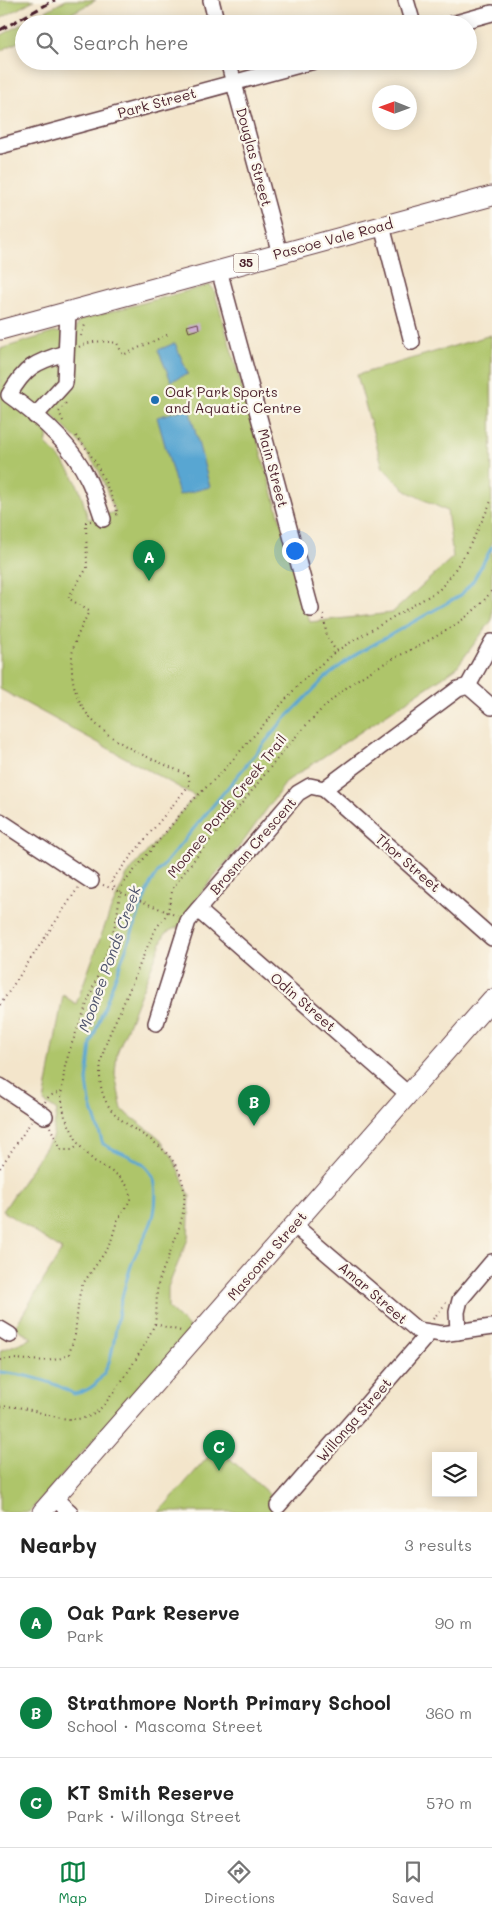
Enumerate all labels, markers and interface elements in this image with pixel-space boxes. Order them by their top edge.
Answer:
search box [15,15,477,70]
icon: search [33,29,61,57]
text: Search here [73,30,189,55]
street label: Park Street [115,83,198,122]
north arrow [372,85,417,130]
street label: Douglas Street [232,105,277,208]
street label: Pascoe Vale Road [271,213,395,264]
road number: 35 [234,254,258,272]
place label: Oak Park Sports and Aquatic Centre [165,382,301,417]
marker: Oak Park Sports and Aquatic Centre [149,394,161,406]
street label: Main Street [254,426,293,509]
your location [282,538,308,564]
pin: A [133,540,165,581]
street label: Moonee Ponds Creek Trail [163,730,291,881]
street label: Brosnan Crescent [205,793,300,898]
street label: Thor Street [372,829,445,896]
water label: Moonee Ponds Creek [73,882,145,1035]
street label: Odin Street [267,968,340,1035]
pin: B [238,1085,270,1126]
street label: Mascoma Street [223,1207,311,1304]
street label: Amar Street [335,1257,412,1328]
street label: Willonga Street [312,1374,395,1466]
pin: C [203,1430,235,1471]
map controls [432,1452,477,1497]
button: layers [432,1452,477,1497]
text: Nearby [20,1531,97,1558]
text: 3 results [404,1534,472,1555]
text: Oak Park Reserve [67,1600,240,1625]
text: A [30,1612,42,1633]
text: 90 m [435,1612,472,1633]
text: Park [67,1625,103,1646]
text: Strathmore North Primary School [67,1690,391,1715]
text: B [31,1702,41,1723]
text: 360 m [425,1702,472,1723]
text: School · Mascoma Street [67,1715,263,1736]
text: KT Smith Reserve [67,1780,234,1805]
text: C [30,1792,42,1813]
text: 570 m [426,1792,472,1813]
text: Park · Willonga Street [67,1805,241,1826]
tab: Map [58,1858,87,1907]
tab: Directions [204,1858,275,1907]
tab: Saved [392,1858,434,1907]

